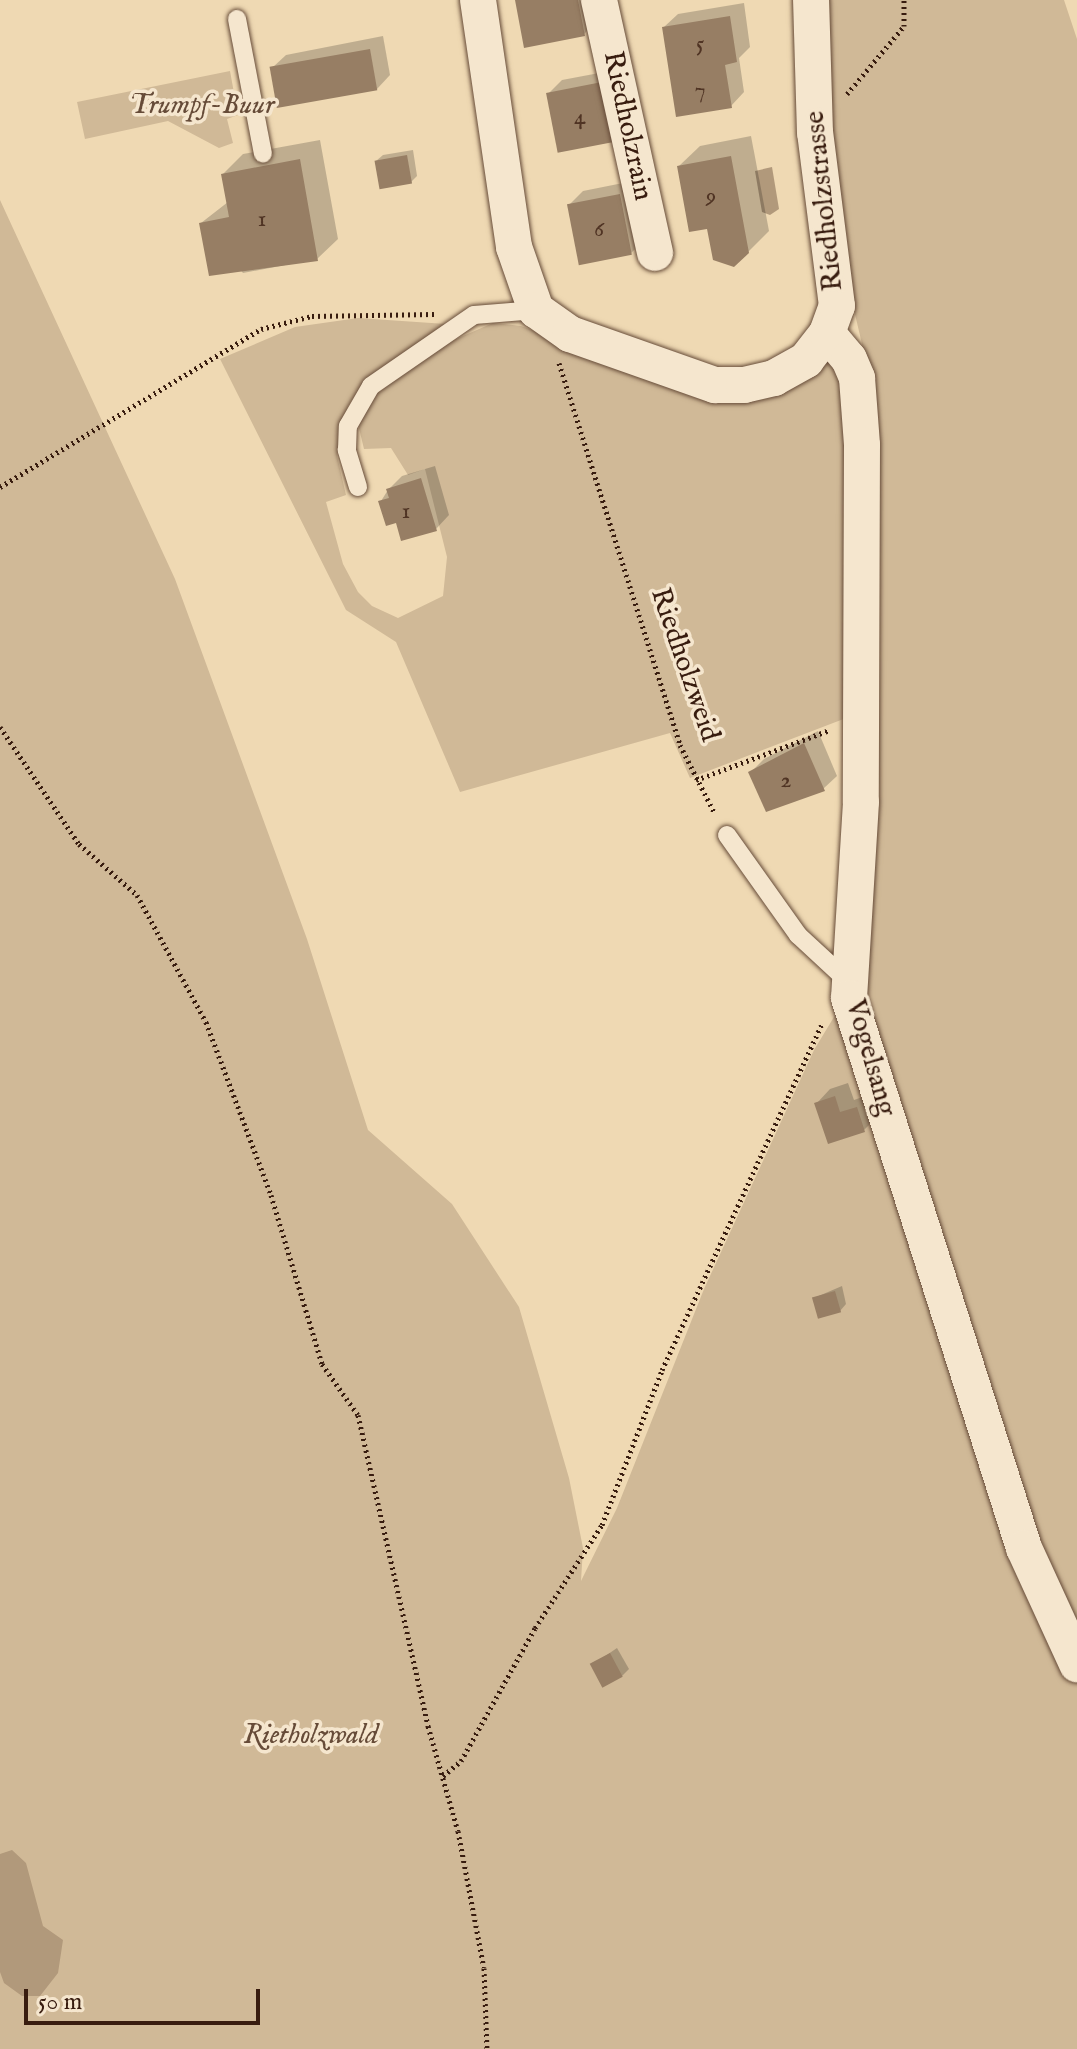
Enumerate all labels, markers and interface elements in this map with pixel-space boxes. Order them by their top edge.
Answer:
house number: 5 [696,31,704,59]
street label: Riedholzrain [595,48,659,204]
house number: 7 [694,77,706,105]
park label: Trumpf-Buur [129,89,275,123]
house number: 4 [574,104,586,132]
street label: Riedholzstrasse [799,109,851,293]
house number: 9 [706,183,716,211]
house number: 1 [258,206,266,234]
house number: 6 [594,216,604,244]
house number: 1 [402,498,410,526]
street label: Riedholzweid [642,584,726,746]
house number: 2 [780,767,792,795]
street label: Vogelsang [837,996,903,1120]
park label: Rietholzwald [244,1719,378,1753]
scale bar [28,1973,264,2023]
text: 50 m [38,1987,82,2018]

